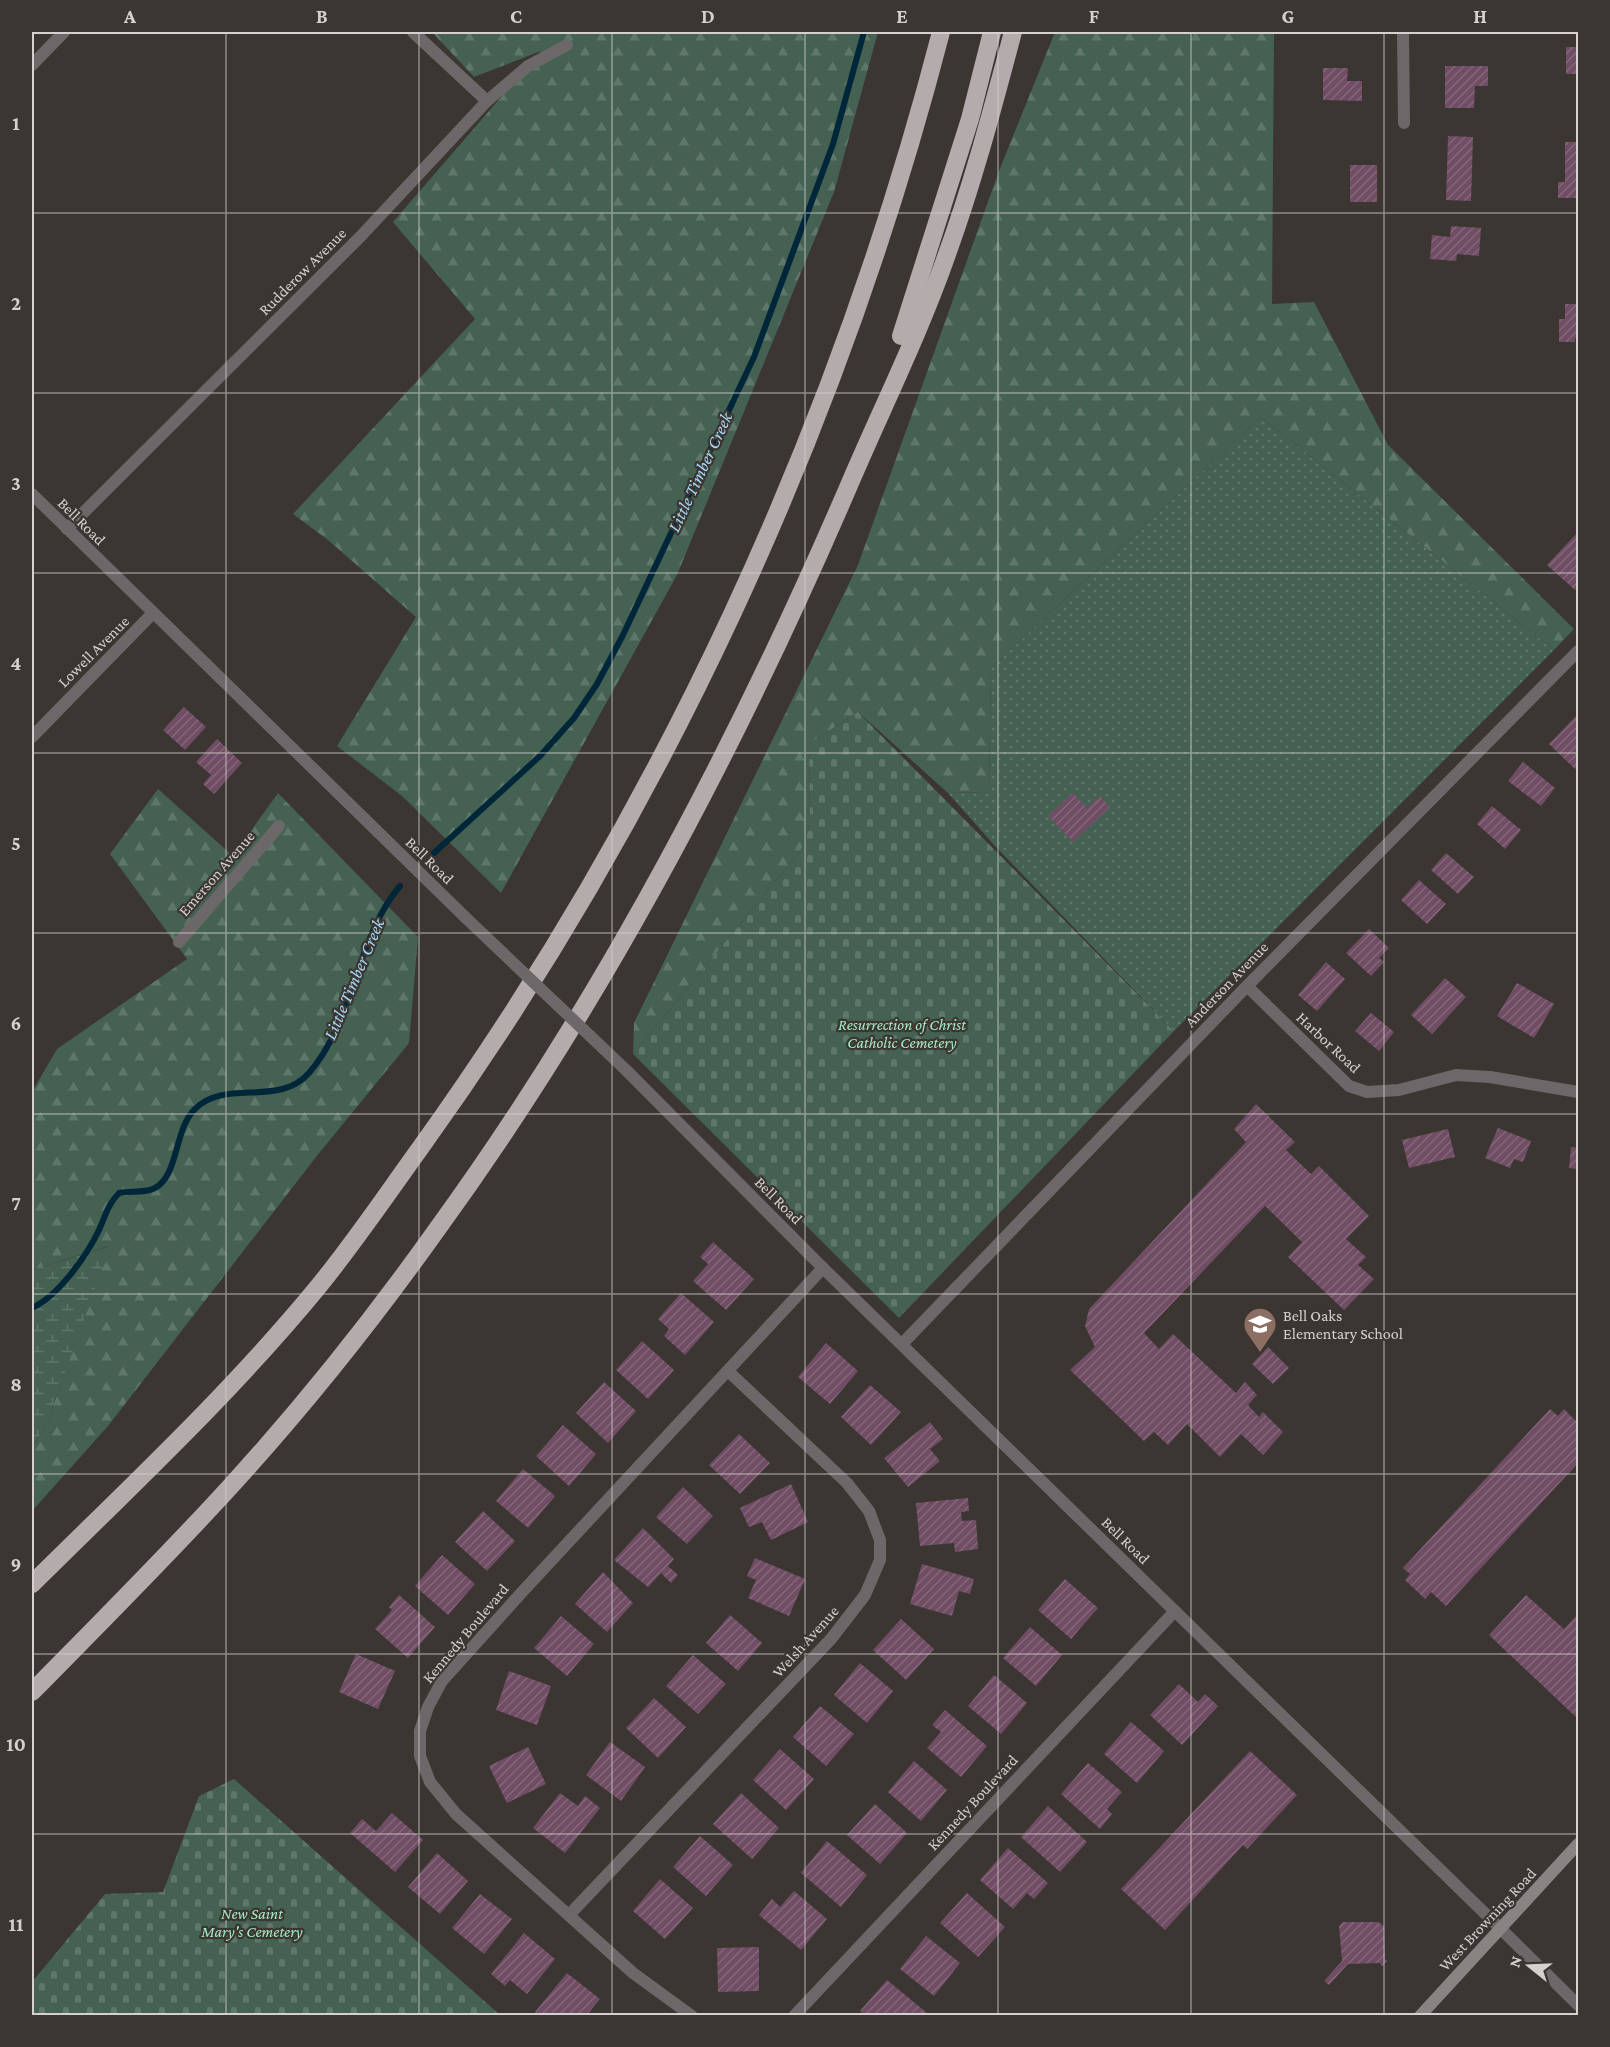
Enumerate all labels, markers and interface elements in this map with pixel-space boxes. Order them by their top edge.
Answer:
text: A [123,5,137,27]
text: B [316,5,328,27]
text: C [510,5,522,27]
text: D [701,5,715,27]
text: E [896,5,908,27]
text: F [1089,5,1100,27]
text: G [1282,5,1295,27]
text: H [1473,5,1487,27]
text: 1 [12,112,20,134]
street label: Rudderow Avenue [255,224,349,318]
text: 2 [11,292,21,314]
water label: Little Timber Creek [664,408,737,535]
text: 3 [11,472,21,494]
street label: Bell Road [55,494,109,549]
street label: Lowell Avenue [54,612,132,690]
text: 4 [11,652,22,674]
street label: Emerson Avenue [175,827,258,919]
text: 5 [11,832,21,854]
street label: Bell Road [402,834,457,888]
water label: Little Timber Creek [320,914,389,1042]
street label: Anderson Avenue [1181,938,1271,1030]
street label: Harbor Road [1293,1009,1364,1077]
text: 6 [11,1012,21,1034]
park label: Resurrection of Christ Catholic Cemetery [838,1016,966,1052]
street label: Bell Road [752,1173,806,1228]
text: 7 [11,1192,21,1214]
school or university icon: Bell Oaks Elementary School [1242,1306,1278,1353]
place label: Bell Oaks Elementary School [1283,1307,1403,1343]
text: 8 [10,1373,22,1395]
street label: Bell Road [1098,1514,1153,1568]
text: 9 [11,1553,21,1575]
street label: Kennedy Boulevard [419,1580,513,1687]
street label: Welsh Avenue [769,1602,842,1681]
text: 10 [6,1733,26,1755]
street label: Kennedy Boulevard [924,1751,1022,1854]
street label: West Browning Road [1435,1864,1540,1975]
park label: New Saint Mary's Cemetery [200,1905,303,1941]
text: 11 [9,1913,24,1935]
north arrow [1499,1936,1559,1996]
text: N [1505,1954,1525,1969]

